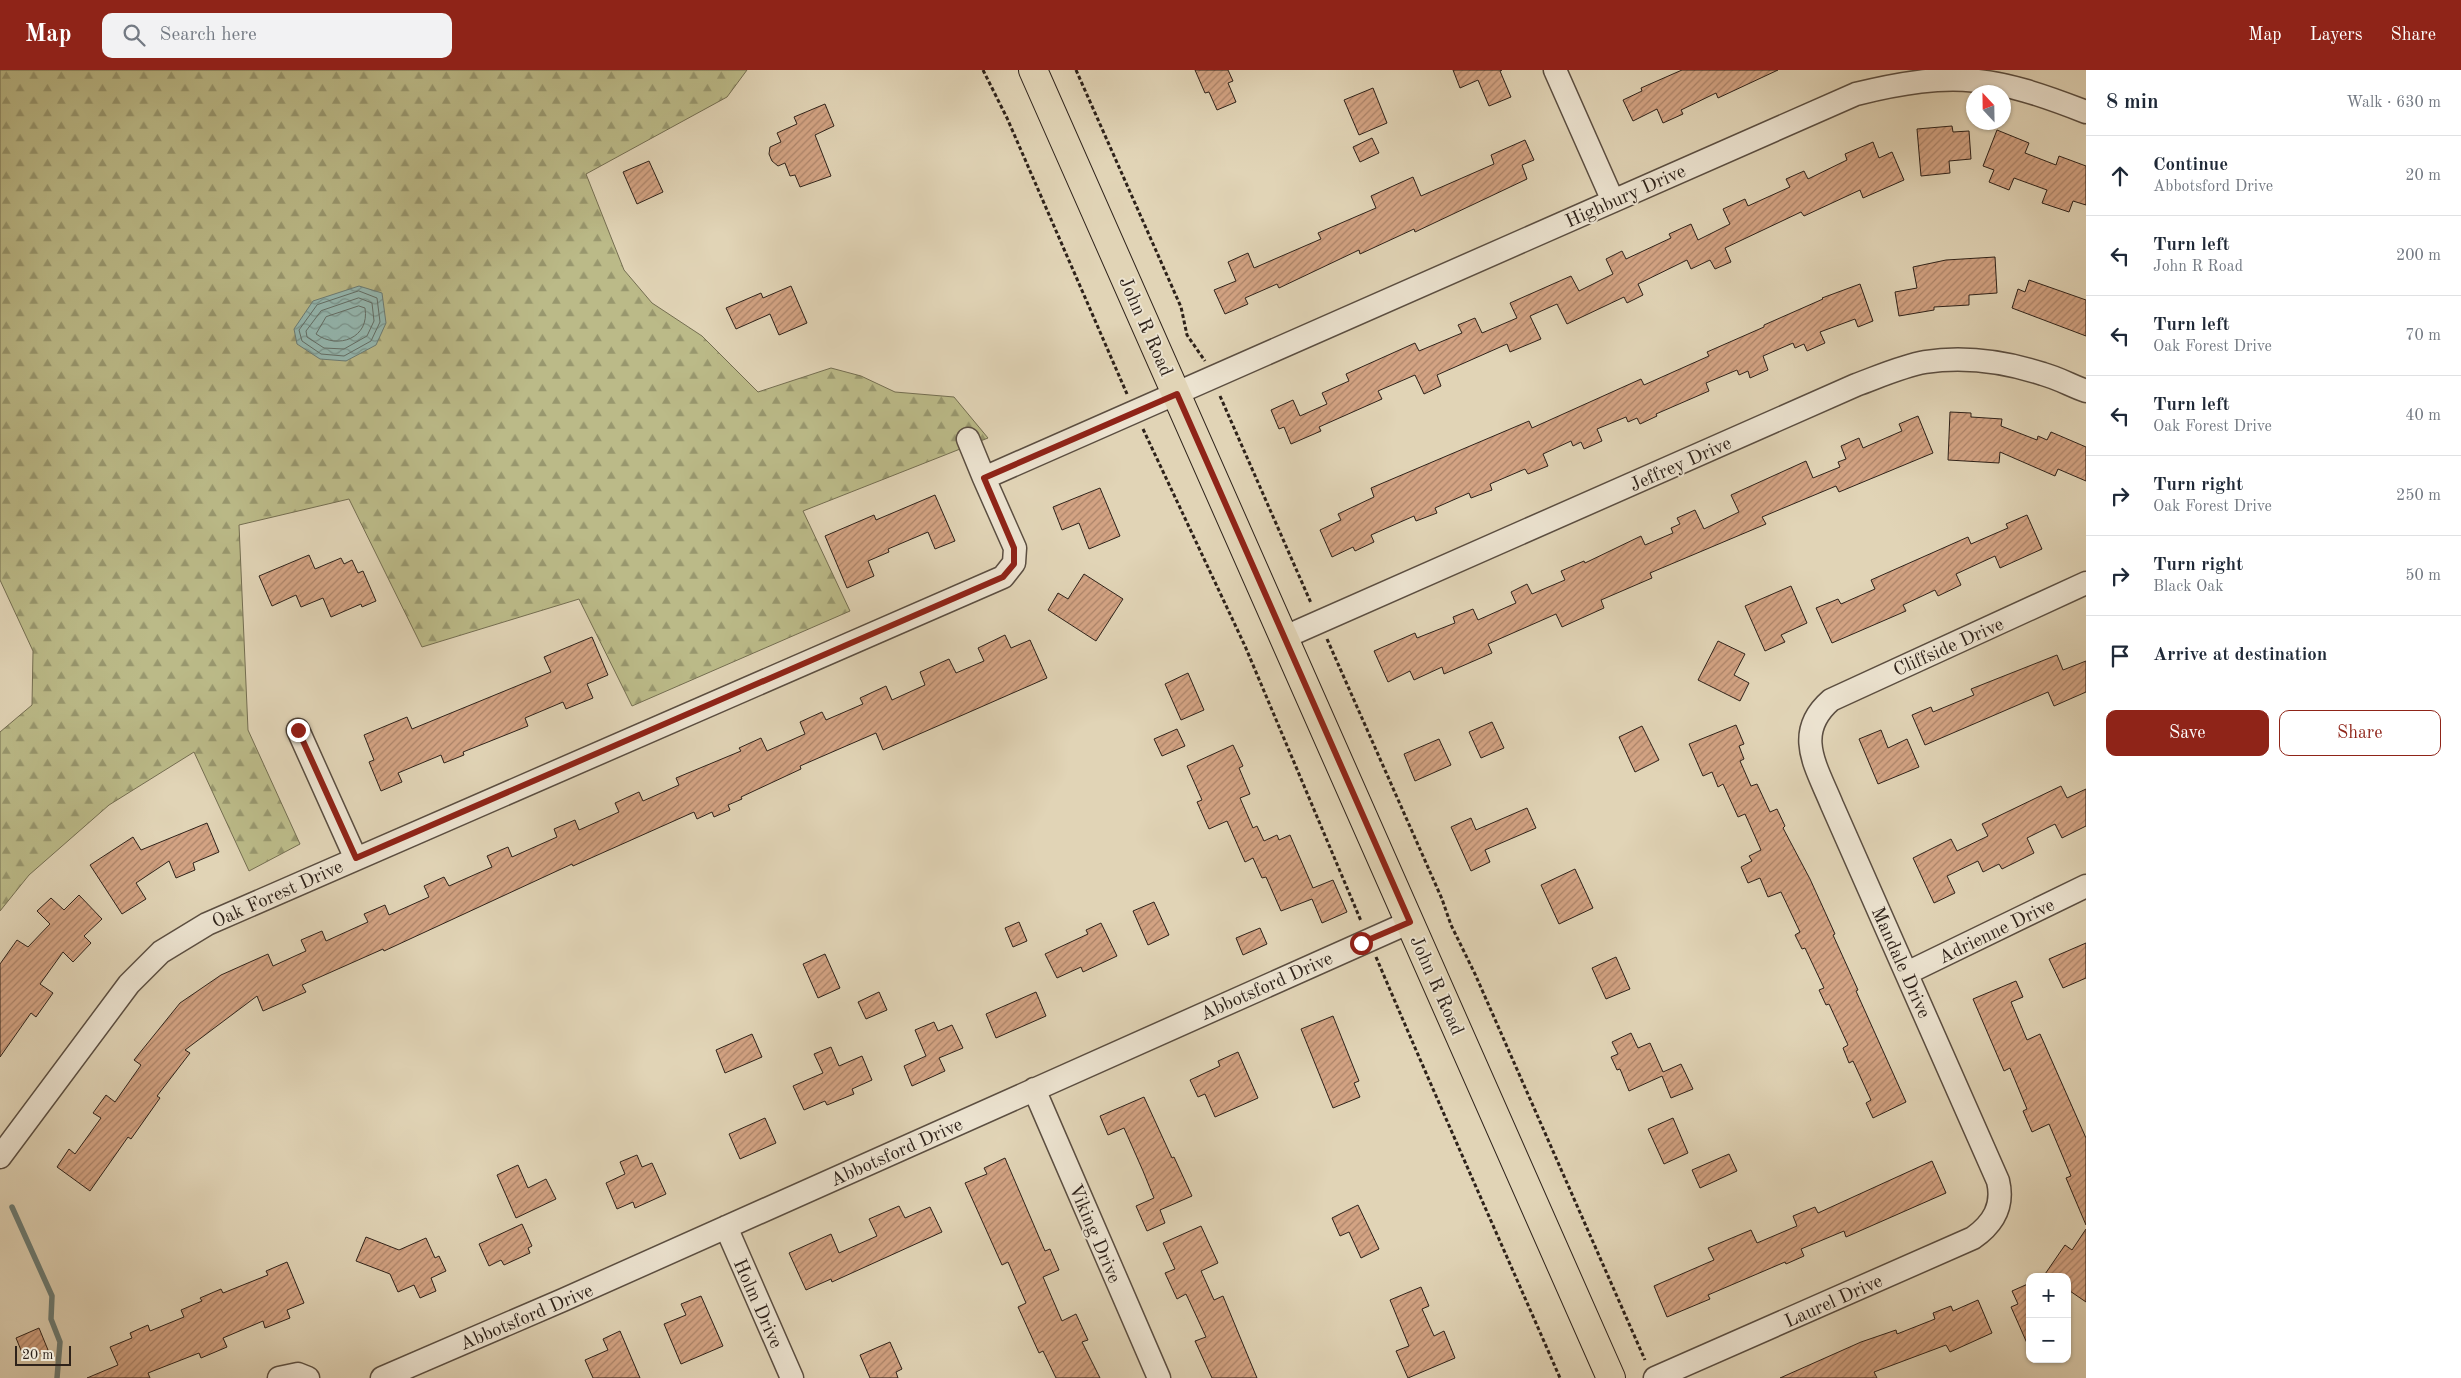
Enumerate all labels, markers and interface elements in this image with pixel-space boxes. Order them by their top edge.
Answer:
search box [102,13,452,58]
icon: search [120,21,148,49]
text: Map [25,23,72,47]
text: Search here [160,26,257,45]
text: Map [2248,26,2282,44]
text: Layers [2310,26,2362,44]
text: Share [2390,26,2436,44]
north arrow [1966,85,2011,130]
text: 8 min [2106,92,2159,113]
text: Walk · 630 m [2346,95,2441,111]
text: Continue [2153,156,2228,175]
street label: Highbury Drive [1563,162,1689,232]
icon: ahead [2106,162,2134,190]
text: 20 m [2405,168,2441,184]
text: Abbotsford Drive [2153,179,2273,195]
text: Turn left [2153,236,2230,255]
icon: left [2106,242,2134,270]
text: 200 m [2396,248,2441,264]
text: John R Road [2153,259,2243,275]
street label: John R Road [1114,274,1175,380]
text: Turn left [2153,316,2230,335]
icon: left [2106,322,2134,350]
text: 70 m [2405,328,2441,344]
text: Oak Forest Drive [2153,339,2272,355]
text: Turn left [2153,396,2230,415]
icon: left [2106,402,2134,430]
text: 40 m [2405,408,2441,424]
text: Oak Forest Drive [2153,419,2272,435]
street label: Jeffrey Drive [1627,434,1735,496]
text: Turn right [2153,476,2243,495]
icon: right [2106,482,2134,510]
text: 250 m [2396,488,2441,504]
text: Oak Forest Drive [2153,499,2272,515]
text: Turn right [2153,556,2243,575]
icon: right [2106,562,2134,590]
text: 50 m [2405,568,2441,584]
text: Black Oak [2153,579,2223,595]
street label: Cliffside Drive [1891,615,2007,681]
icon: arrive [2106,642,2134,670]
text: Arrive at destination [2153,646,2327,665]
button: Save [2106,710,2269,756]
button: Share [2279,710,2441,756]
route end [287,719,310,742]
street label: Oak Forest Drive [210,858,346,933]
street label: Adrienne Drive [1936,896,2058,968]
street label: Mandale Drive [1867,904,1933,1022]
route start [1350,932,1373,955]
street label: John R Road [1405,933,1466,1039]
street label: Abbotsford Drive [1198,950,1336,1025]
street label: Abbotsford Drive [828,1116,966,1191]
street label: Viking Drive [1064,1182,1123,1286]
street label: Holm Drive [729,1256,785,1352]
street label: Laurel Drive [1782,1272,1886,1332]
map controls [2026,1273,2071,1363]
button: + [2026,1273,2071,1318]
street label: Abbotsford Drive [458,1282,596,1355]
button: − [2026,1318,2071,1363]
scale bar [15,1343,71,1366]
text: 20 m [22,1348,53,1362]

